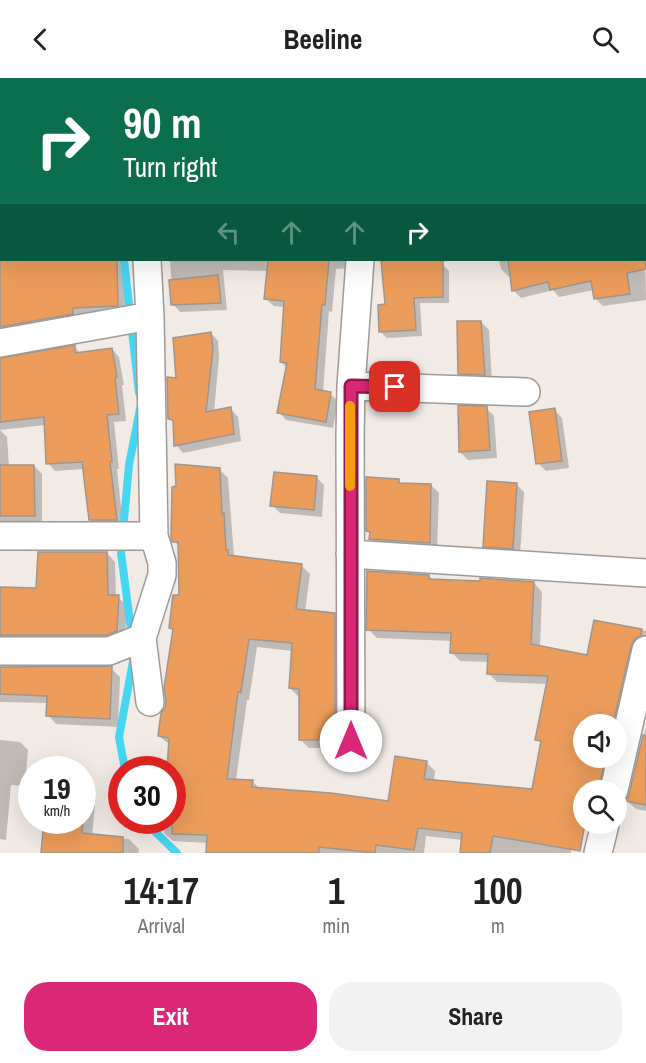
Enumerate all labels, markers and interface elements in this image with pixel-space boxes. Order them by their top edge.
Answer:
text: Beeline [284,21,362,57]
icon: back [24,23,57,56]
icon: search [589,23,622,56]
text: 90 m [123,95,202,151]
icon: right [24,102,102,180]
text: Turn right [123,149,217,185]
icon: left [212,216,245,249]
icon: ahead [275,216,308,249]
icon: ahead [338,216,371,249]
icon: right [401,216,434,249]
pin [369,361,420,412]
icon: arrive [378,370,411,403]
position arrow [319,709,383,773]
map controls [573,714,627,834]
button: sound [573,714,627,768]
speed limit sign: 30 [108,756,186,834]
text: 19 [43,768,71,808]
button: search [573,780,627,834]
text: km/h [44,800,70,821]
text: 14:17 [123,867,199,915]
text: 1 [328,867,344,915]
text: 100 [473,867,523,915]
text: Arrival [138,912,185,939]
text: min [322,912,350,939]
text: m [491,912,505,939]
button: Exit [24,982,317,1051]
button: Share [329,982,622,1051]

